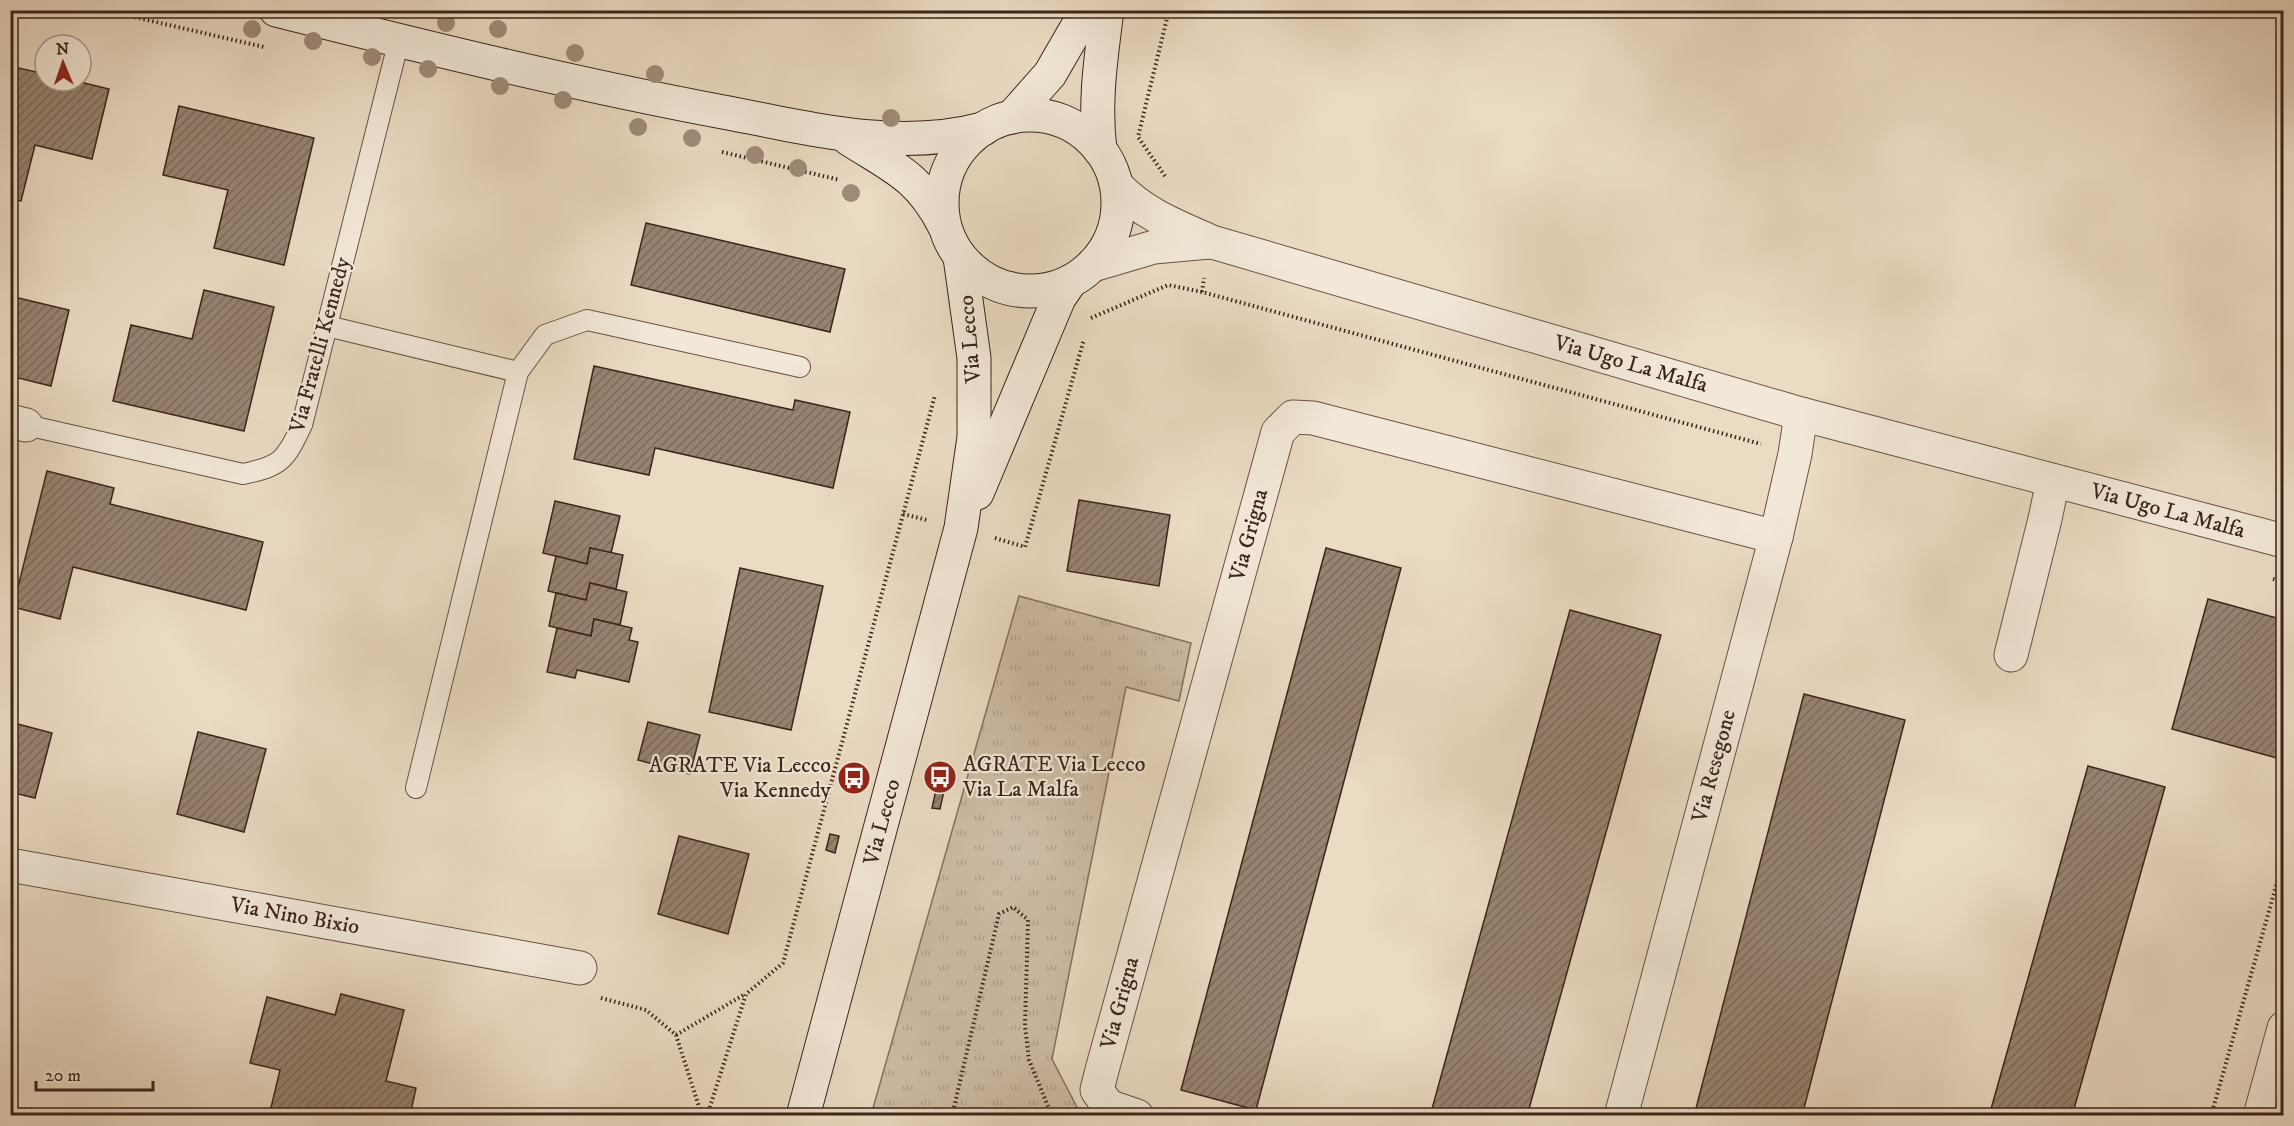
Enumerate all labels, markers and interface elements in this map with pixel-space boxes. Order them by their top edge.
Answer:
north arrow [33,33,93,93]
text: N [56,39,69,59]
street label: Via Fratelli Kennedy [283,254,357,437]
street label: Via Lecco [953,294,987,385]
street label: Via Ugo La Malfa [1550,329,1711,399]
street label: Via Ugo La Malfa [2087,477,2249,545]
street label: Via Grigna [1223,485,1274,585]
street label: Via Resegone [1686,707,1742,826]
place label: AGRATE Via Lecco Via La Malfa [962,751,1145,803]
place label: AGRATE Via Lecco Via Kennedy [649,752,832,804]
bus stop icon: AGRATE Via Lecco Via La Malfa [922,759,958,795]
bus stop icon: AGRATE Via Lecco Via Kennedy [836,760,872,796]
street label: Via Lecco [857,776,906,869]
street label: Via Nino Bixio [228,891,361,941]
street label: Via Grigna [1094,953,1145,1053]
scale bar [36,1054,153,1092]
text: 20 m [45,1065,81,1087]

